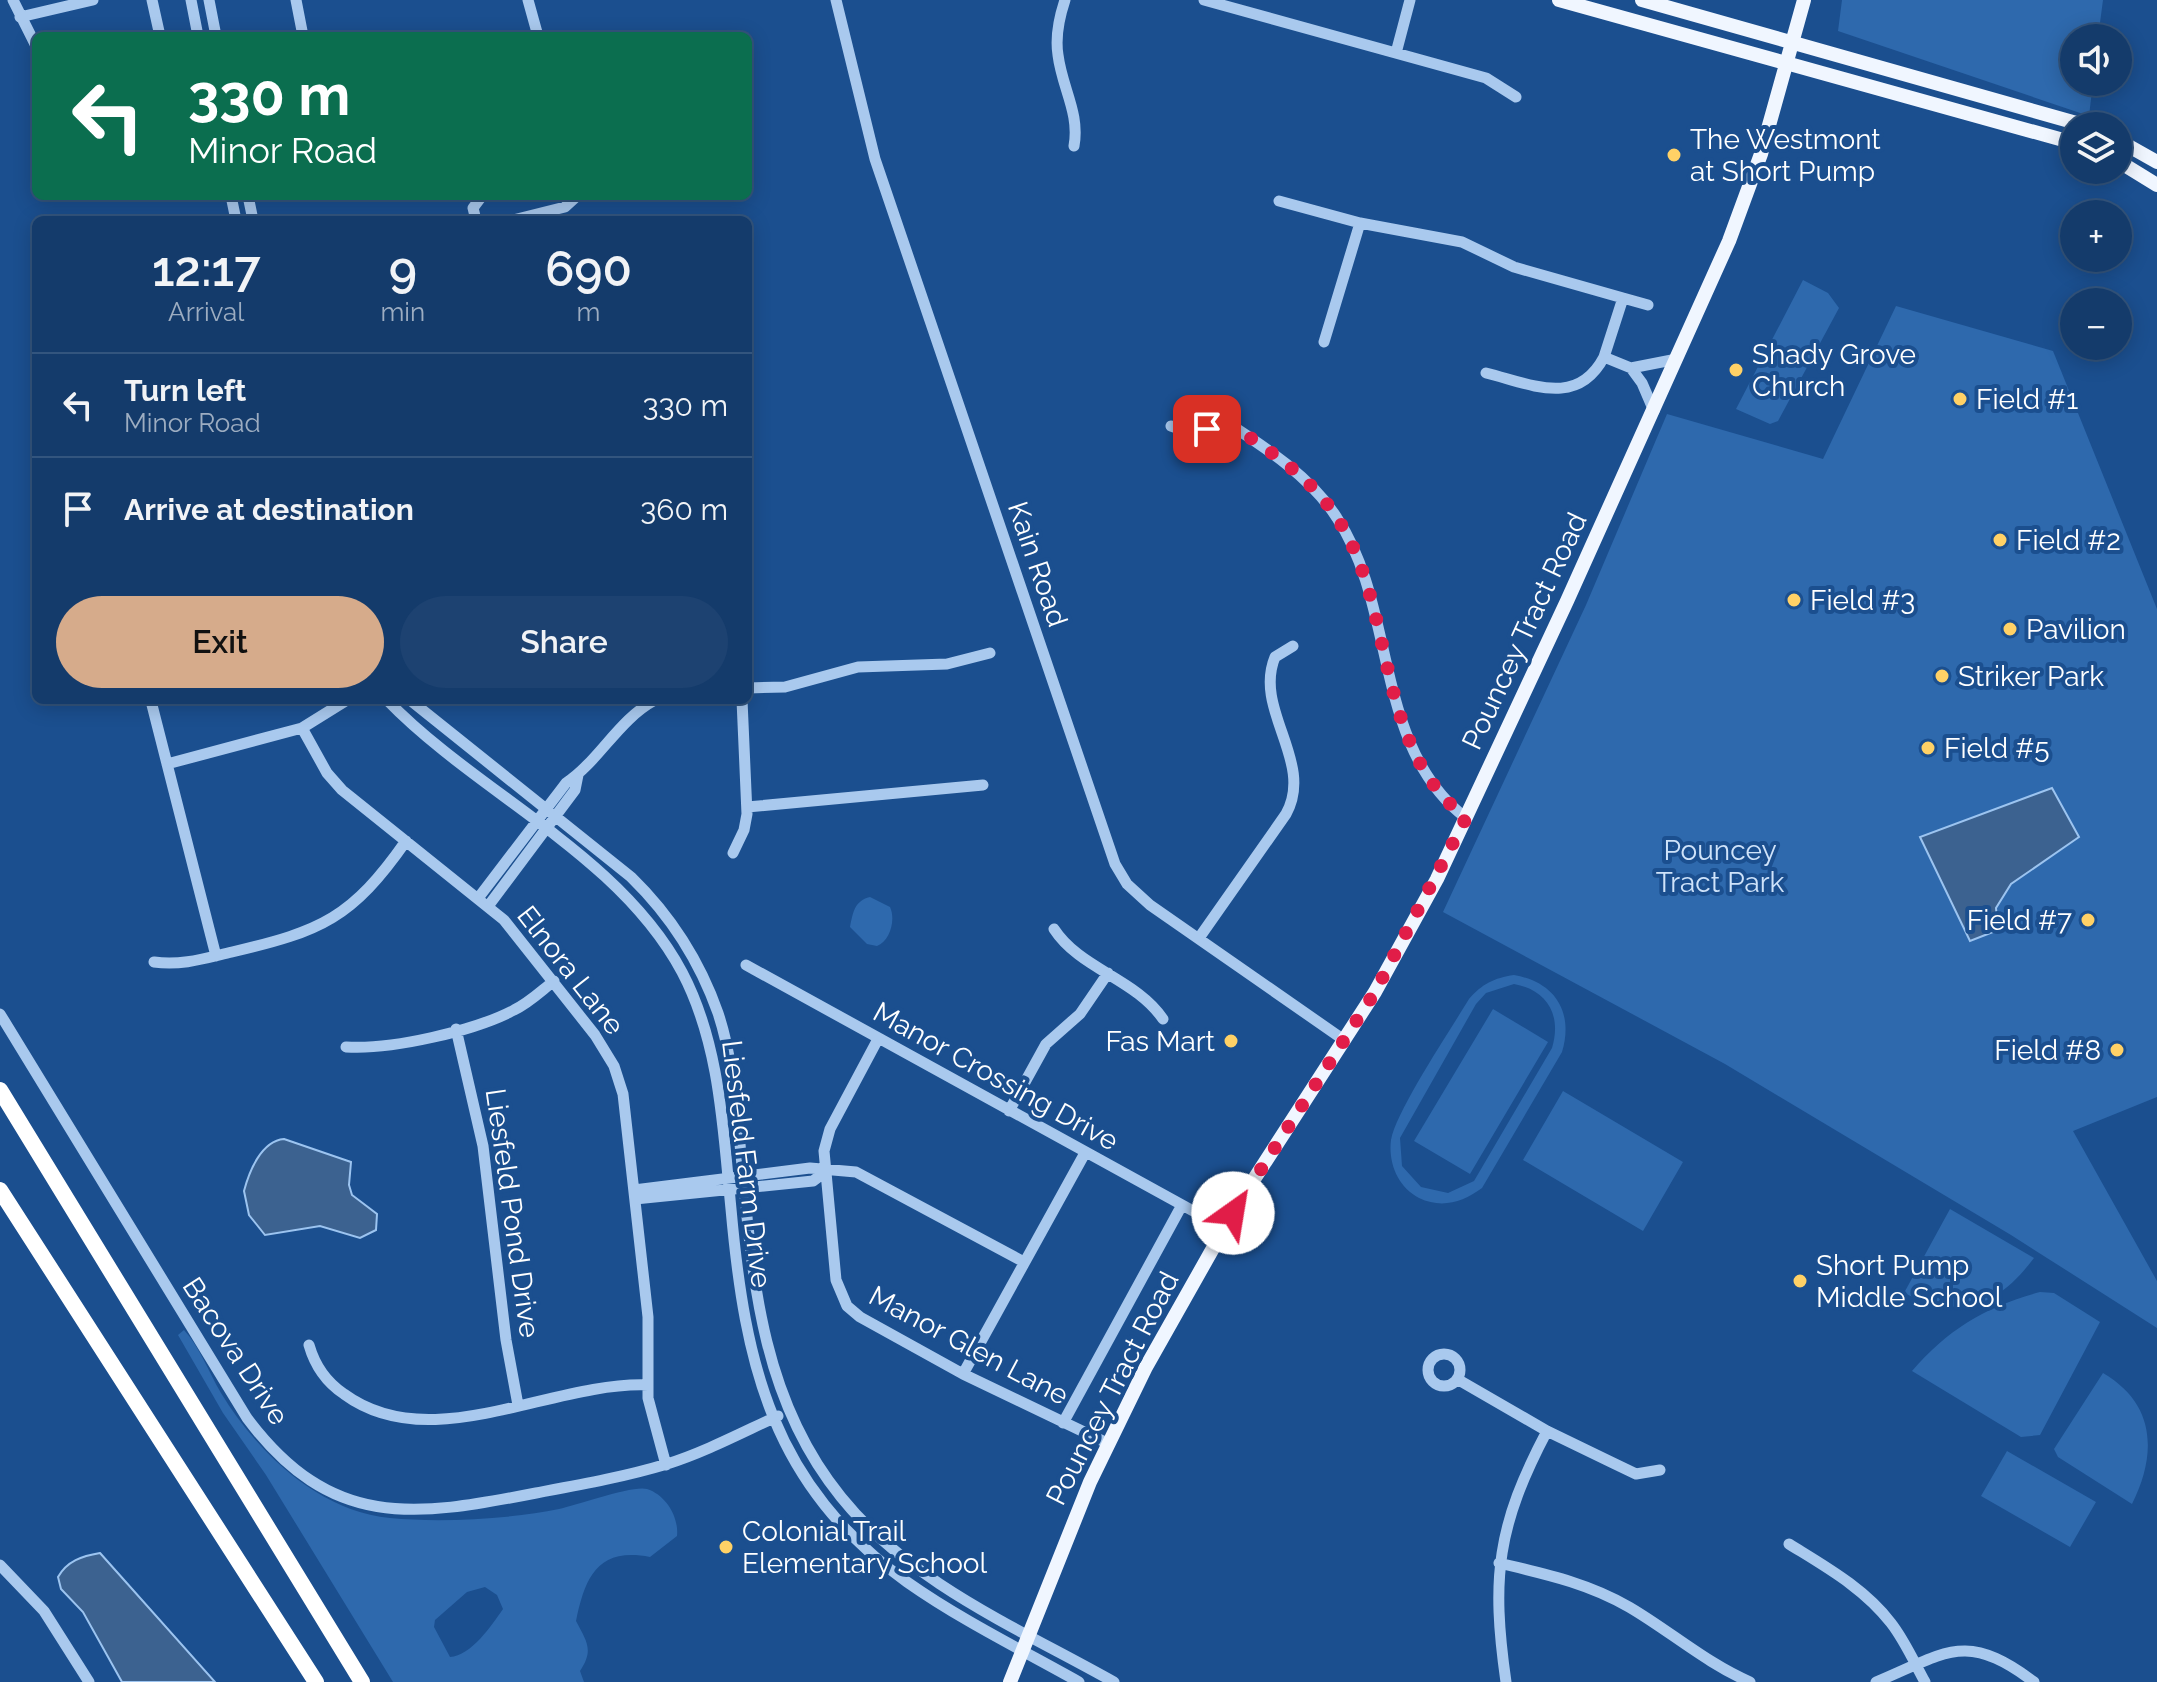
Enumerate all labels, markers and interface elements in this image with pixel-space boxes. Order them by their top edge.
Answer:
map controls [2060,24,2132,360]
button: sound [2060,24,2132,96]
text: 330 m [188,62,350,128]
icon: left [56,64,160,168]
button: layers [2060,112,2132,184]
place label: The Westmont at Short Pump [1690,123,1881,188]
text: Minor Road [188,129,377,171]
marker: The Westmont at Short Pump [1665,146,1683,164]
button: + [2060,200,2132,272]
text: 12:17 [152,241,261,297]
text: 9 [389,241,417,297]
text: 690 [545,241,632,297]
button: − [2060,288,2132,360]
text: Arrival [168,297,244,327]
text: min [380,297,425,327]
text: m [577,297,601,327]
place label: Shady Grove Church [1752,338,1916,403]
marker: Shady Grove Church [1727,361,1745,379]
text: Turn left [124,373,246,408]
icon: left [56,383,100,427]
place label: Field #1 [1976,383,2078,416]
text: 330 m [642,388,728,423]
marker: Field #1 [1951,390,1969,408]
pin [1173,395,1241,463]
icon: arrive [1185,407,1229,451]
text: Minor Road [124,408,261,438]
icon: arrive [56,487,100,531]
text: Arrive at destination [124,492,414,527]
text: 360 m [640,492,728,527]
street label: Kain Road [1001,497,1074,631]
street label: Pouncey Tract Road [1455,508,1594,755]
place label: Field #2 [2016,524,2121,557]
marker: Field #2 [1991,531,2009,549]
place label: Field #3 [1810,584,1915,617]
marker: Field #3 [1785,591,1803,609]
button: Exit [56,596,384,688]
button: Share [400,596,728,688]
place label: Pavilion [2026,613,2126,646]
marker: Pavilion [2001,620,2019,638]
place label: Striker Park [1958,660,2104,693]
marker: Striker Park [1933,667,1951,685]
place label: Field #5 [1944,732,2050,765]
marker: Field #5 [1919,739,1937,757]
park label: Pouncey Tract Park [1656,834,1784,899]
street label: Elnora Lane [510,899,631,1041]
place label: Field #7 [1967,904,2072,937]
marker: Field #7 [2079,911,2097,929]
street label: Manor Crossing Drive [868,995,1124,1158]
place label: Fas Mart [1106,1025,1216,1058]
marker: Fas Mart [1222,1032,1240,1050]
place label: Field #8 [1994,1034,2101,1067]
street label: Liesfeld Farm Drive [715,1038,778,1290]
marker: Field #8 [2108,1041,2126,1059]
street label: Liesfeld Pond Drive [479,1086,546,1340]
position arrow [1191,1171,1275,1255]
place label: Short Pump Middle School [1816,1249,2003,1314]
street label: Pouncey Tract Road [1039,1266,1186,1510]
street label: Bacova Drive [176,1271,295,1431]
marker: Short Pump Middle School [1791,1272,1809,1290]
street label: Manor Glen Lane [864,1279,1074,1412]
place label: Colonial Trail Elementary School [742,1515,987,1580]
marker: Colonial Trail Elementary School [717,1538,735,1556]

